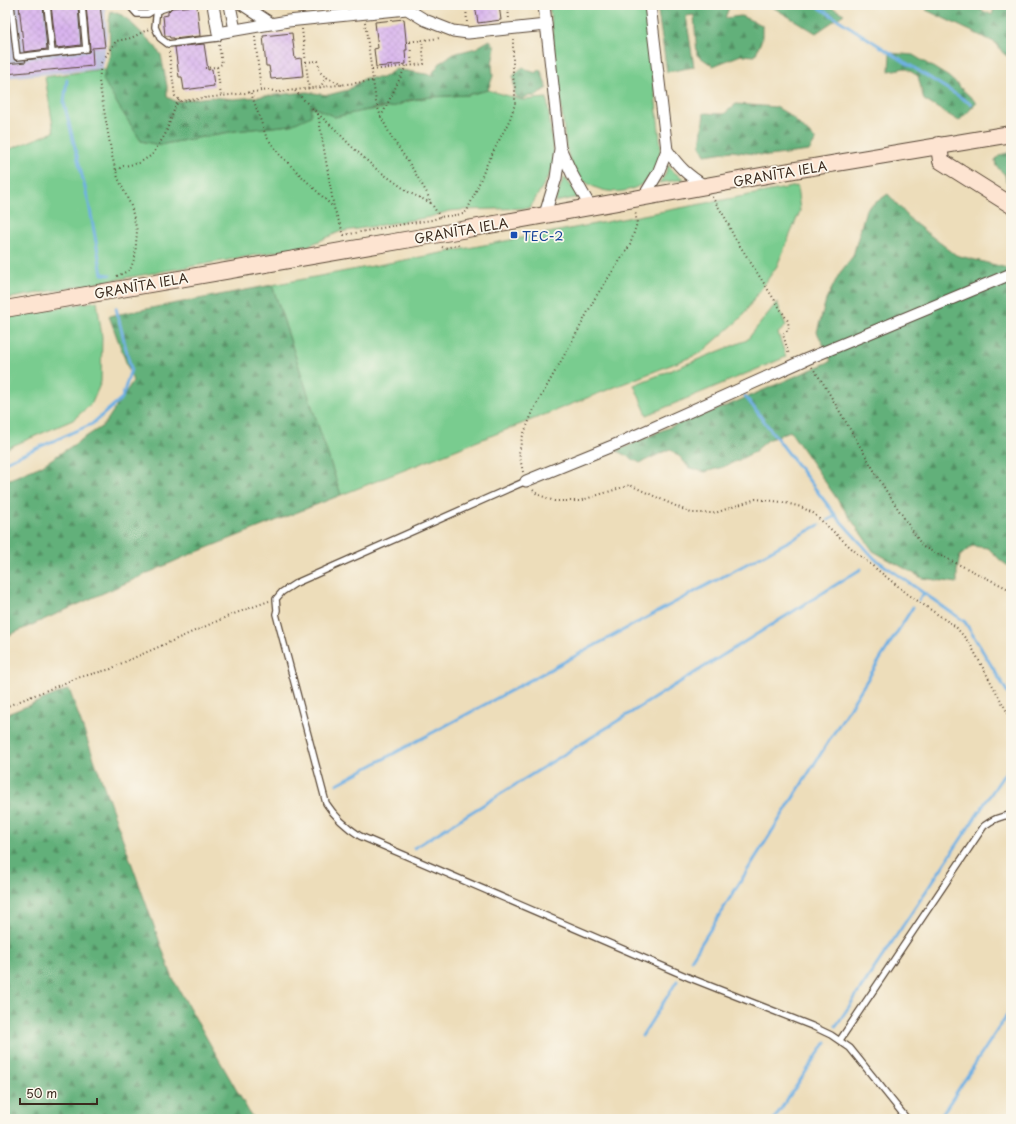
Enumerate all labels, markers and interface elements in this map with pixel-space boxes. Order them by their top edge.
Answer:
street label: GRANĪTA IELA [732,155,829,191]
street label: GRANĪTA IELA [413,212,510,248]
place label: TEC-2 [522,226,564,245]
marker: TEC-2 [509,230,519,240]
street label: GRANĪTA IELA [93,267,190,303]
scale bar [20,1080,97,1106]
text: 50 m [26,1084,57,1102]

